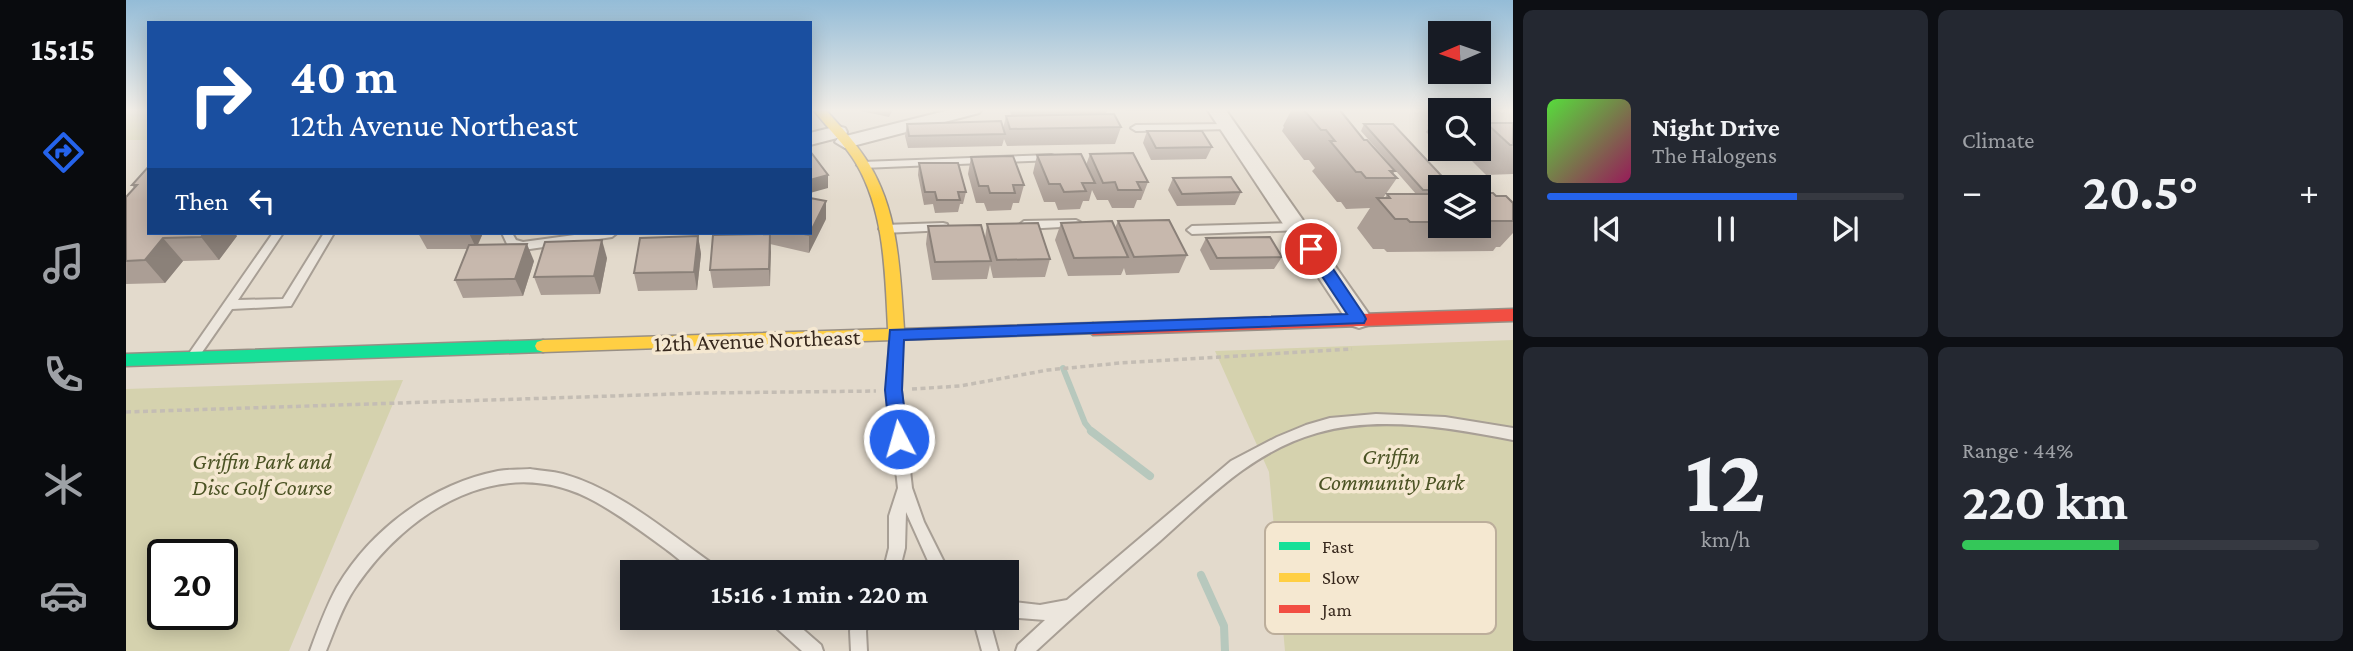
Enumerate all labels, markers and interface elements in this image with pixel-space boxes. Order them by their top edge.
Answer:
north arrow [1428,21,1491,84]
map controls [1428,21,1491,238]
text: 15:15 [31,31,95,67]
icon: right [175,49,266,140]
text: 40 m [290,49,397,104]
button: search [1428,98,1491,161]
text: 12th Avenue Northeast [290,107,578,143]
text: Night Drive [1652,113,1780,142]
text: Climate [1962,127,2034,153]
icon: directions [39,128,88,177]
text: The Halogens [1652,142,1777,168]
text: 20.5° [2083,162,2198,220]
text: − [1962,170,1982,212]
text: + [2299,170,2319,212]
button: layers [1428,175,1491,238]
icon: left [243,182,281,220]
text: Then [175,187,229,216]
icon: previous [1588,210,1626,248]
icon: pause [1707,210,1745,248]
icon: next [1826,210,1864,248]
pin [1281,219,1341,279]
icon: arrive [1292,230,1330,268]
icon: music [39,239,88,288]
street label: 12th Avenue Northeast [653,323,861,357]
icon: phone [39,350,88,399]
position arrow [862,402,936,476]
text: 12 [1685,429,1766,531]
text: Range · 44% [1962,437,2073,463]
park label: Griffin Community Park [1318,443,1465,495]
park label: Griffin Park and Disc Golf Course [192,448,333,500]
icon: climate [39,460,88,509]
text: 220 km [1962,472,2128,530]
legend [1265,522,1496,634]
text: km/h [1701,526,1750,552]
text: Fast [1322,536,1354,557]
speed limit sign: 20 [147,539,238,630]
text: Slow [1322,567,1359,588]
icon: car [39,571,88,620]
text: 15:16 · 1 min · 220 m [711,580,928,609]
text: Jam [1320,599,1352,620]

